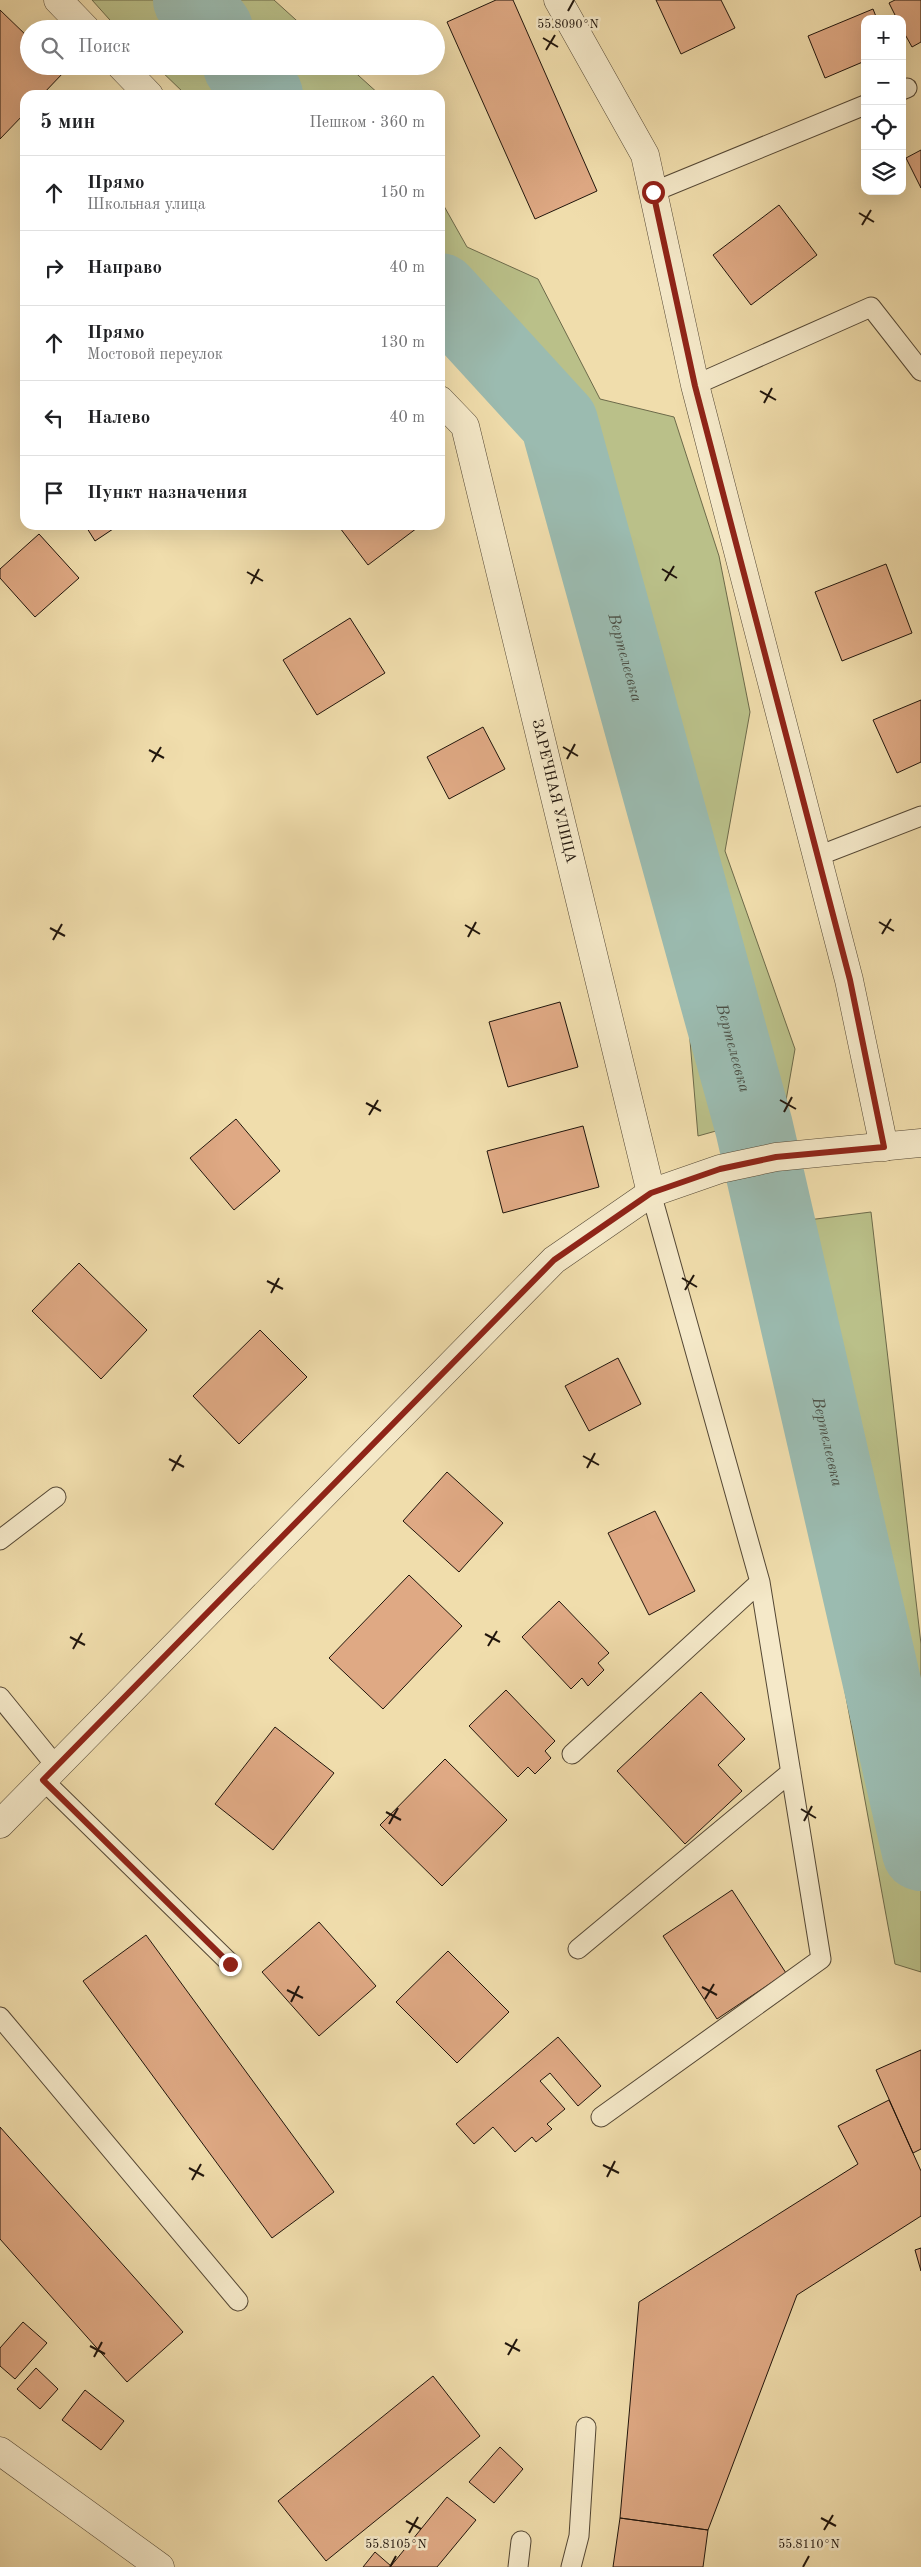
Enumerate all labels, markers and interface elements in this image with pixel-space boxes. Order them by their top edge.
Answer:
map controls [861,15,906,195]
button: + [861,15,906,60]
text: 55.8090°N [537,18,599,31]
search box [20,20,445,75]
icon: search [38,34,66,62]
text: Поиск [78,38,130,57]
button: − [861,60,906,105]
button: locate [861,105,906,150]
text: 5 мин [40,112,95,133]
text: Пешком · 360 m [309,115,425,131]
button: layers [861,150,906,195]
text: Прямо [87,174,145,193]
icon: ahead [40,179,68,207]
route start [642,181,665,204]
text: 150 m [380,185,425,201]
text: Школьная улица [87,197,206,213]
icon: right [40,254,68,282]
text: Направо [87,259,162,278]
text: 40 m [389,260,425,276]
text: Прямо [87,324,145,343]
icon: ahead [40,329,68,357]
text: 130 m [380,335,425,351]
text: Мостовой переулок [87,347,223,363]
icon: left [40,404,68,432]
text: Налево [87,409,150,428]
text: 40 m [389,410,425,426]
icon: arrive [40,479,68,507]
text: Пункт назначения [87,484,247,503]
water label: Вертелеевка [604,611,644,704]
street label: ЗАРЕЧНАЯ УЛИЦА [529,718,578,865]
water label: Вертелеевка [712,1001,752,1095]
water label: Вертелеевка [808,1395,845,1489]
route end [219,1953,242,1976]
text: 55.8105°N [365,2538,427,2551]
text: 55.8110°N [778,2538,840,2551]

